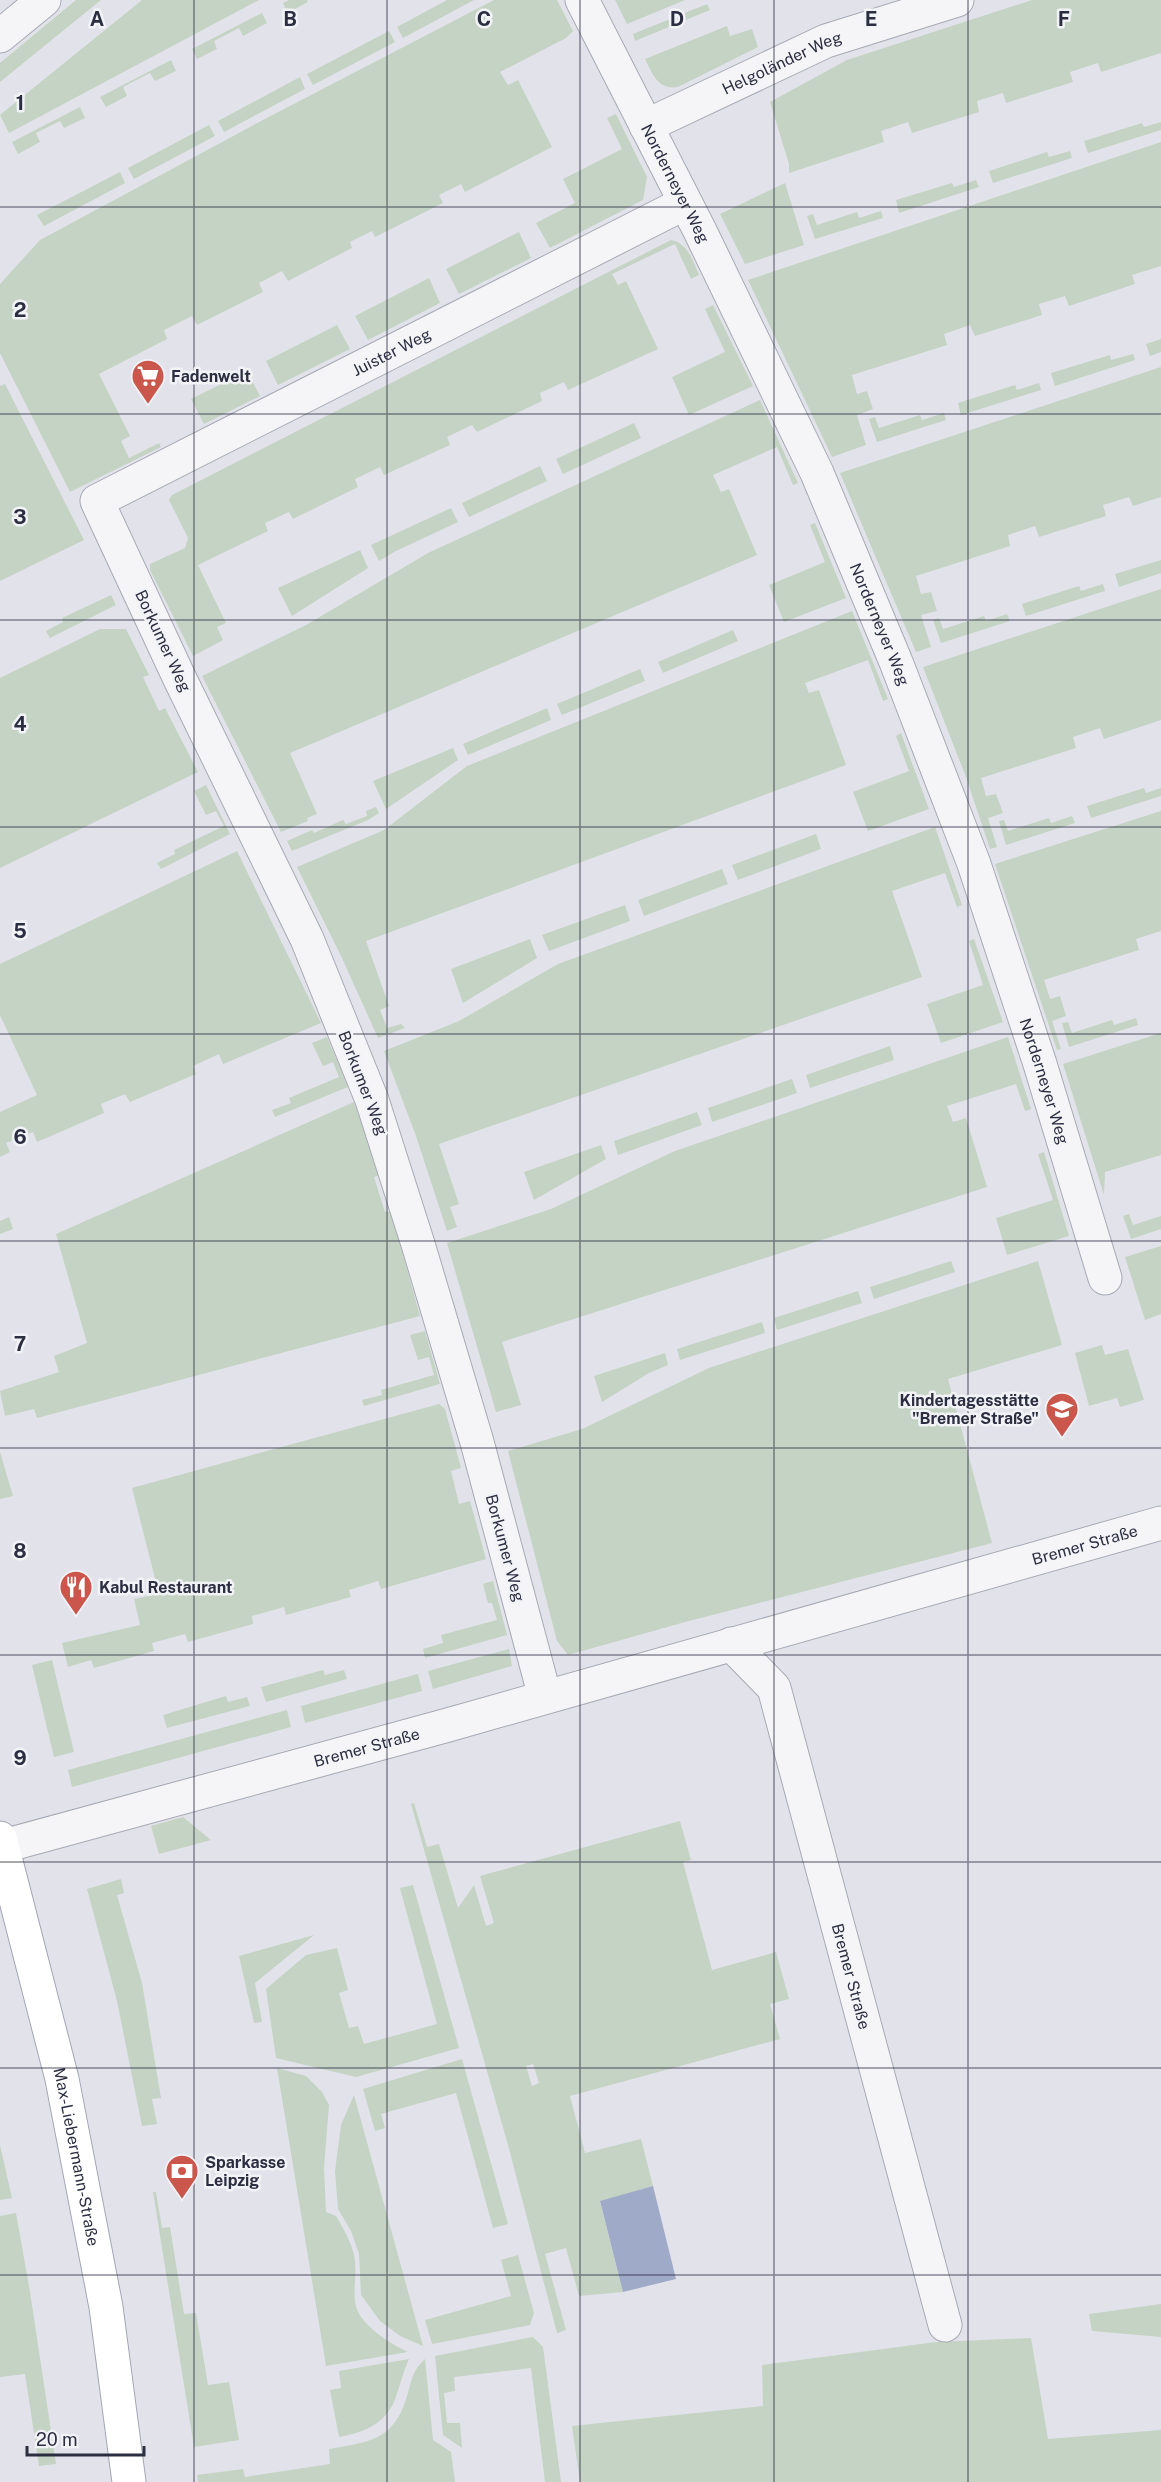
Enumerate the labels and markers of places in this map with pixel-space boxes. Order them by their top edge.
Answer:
supermarket icon: Fadenwelt [130,358,166,405]
place label: Fadenwelt [171,367,251,386]
place label: Kindertagesstätte "Bremer Straße" [900,1391,1039,1428]
school or university icon: Kindertagesstätte "Bremer Straße" [1044,1391,1080,1438]
restaurant icon: Kabul Restaurant [58,1569,94,1616]
place label: Kabul Restaurant [99,1578,233,1597]
bank icon: Sparkasse Leipzig [164,2153,200,2200]
place label: Sparkasse Leipzig [205,2153,285,2190]

